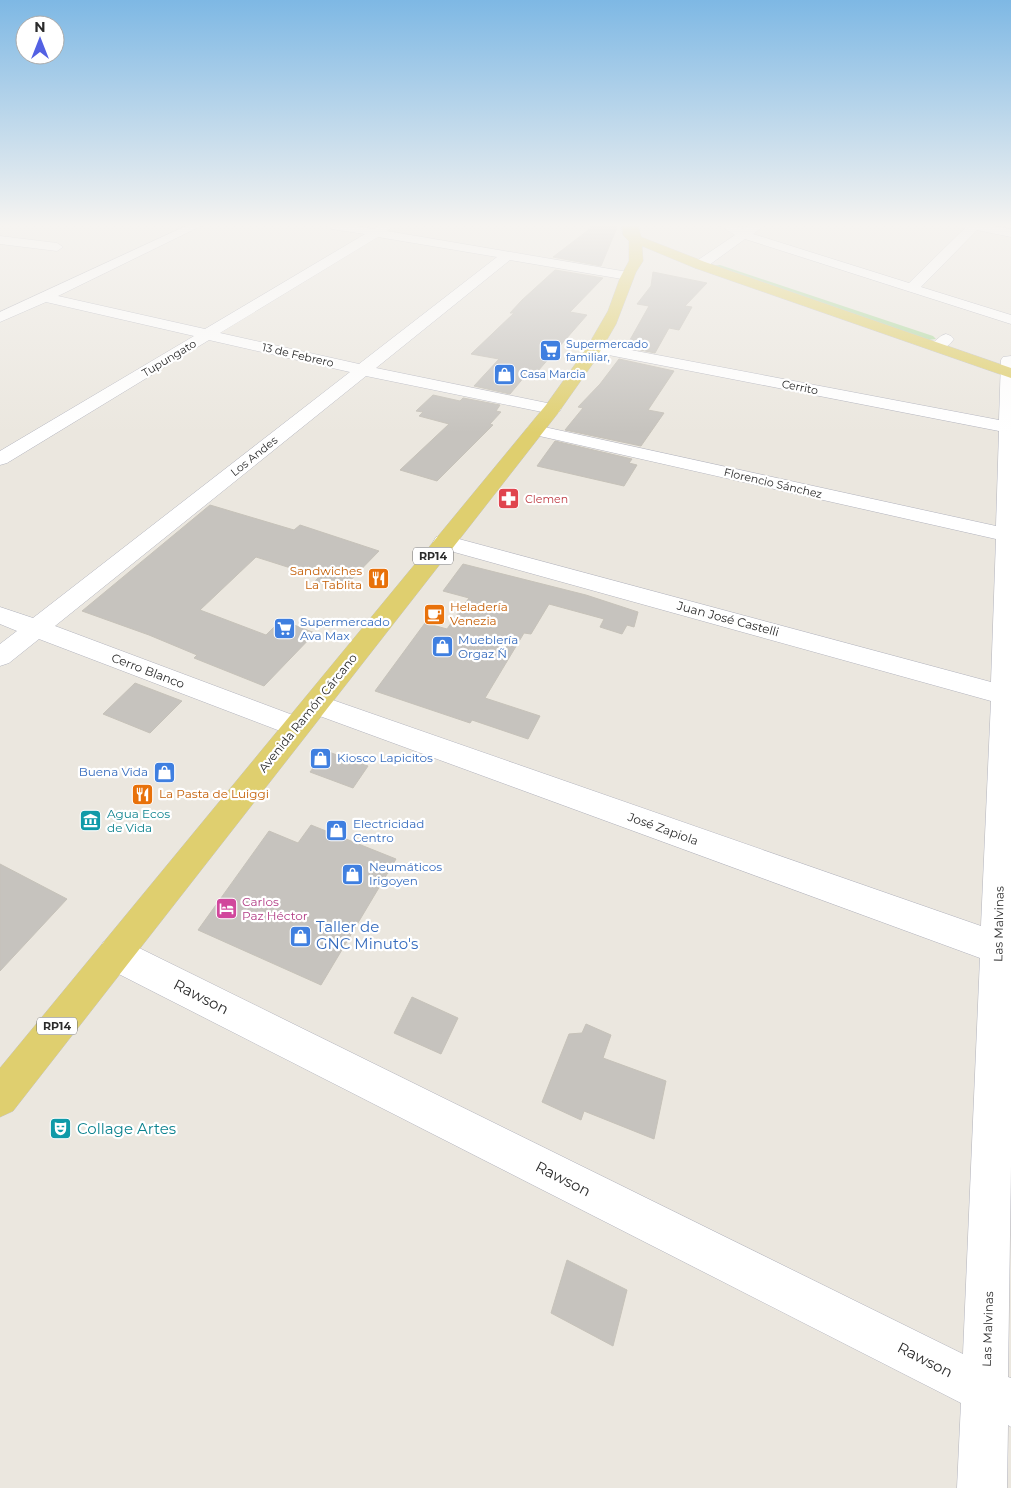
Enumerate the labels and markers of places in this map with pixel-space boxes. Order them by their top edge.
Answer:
place label: Supermercado familiar, [566,337,648,364]
supermarket icon: Supermercado familiar, [538,338,562,362]
shop icon: Casa Marcia [492,362,516,386]
place label: Casa Marcia [520,367,586,381]
pharmacy icon: Clemen [497,487,521,511]
place label: Clemen [525,492,568,506]
place label: Sandwiches La Tablita [290,563,362,592]
restaurant icon: Sandwiches La Tablita [366,566,390,590]
place label: Heladería Venezia [450,599,508,628]
cafe icon: Heladería Venezia [422,602,446,626]
place label: Supermercado Ava Max [300,614,390,643]
supermarket icon: Supermercado Ava Max [272,617,296,641]
place label: Mueblería Orgaz Ñ [458,632,518,661]
shop icon: Mueblería Orgaz Ñ [430,635,454,659]
shop icon: Kiosco Lapicitos [309,746,333,770]
place label: Kiosco Lapicitos [337,750,433,765]
shop icon: Buena Vida [152,760,176,784]
place label: Buena Vida [79,764,148,779]
restaurant icon: La Pasta de Luiggi [131,782,155,806]
place label: La Pasta de Luiggi [159,786,269,801]
place label: Agua Ecos de Vida [107,806,170,835]
museum icon: Agua Ecos de Vida [79,809,103,833]
place label: Electricidad Centro [353,816,424,845]
shop icon: Electricidad Centro [325,819,349,843]
place label: Neumáticos Irigoyen [369,859,442,888]
shop icon: Neumáticos Irigoyen [341,862,365,886]
place label: Carlos Paz Héctor [242,894,308,923]
hotel icon: Carlos Paz Héctor [214,897,238,921]
place label: Taller de GNC Minuto's [316,917,418,953]
shop icon: Taller de GNC Minuto's [288,924,312,948]
theatre icon: Collage Artes [49,1117,73,1141]
place label: Collage Artes [77,1119,176,1138]

